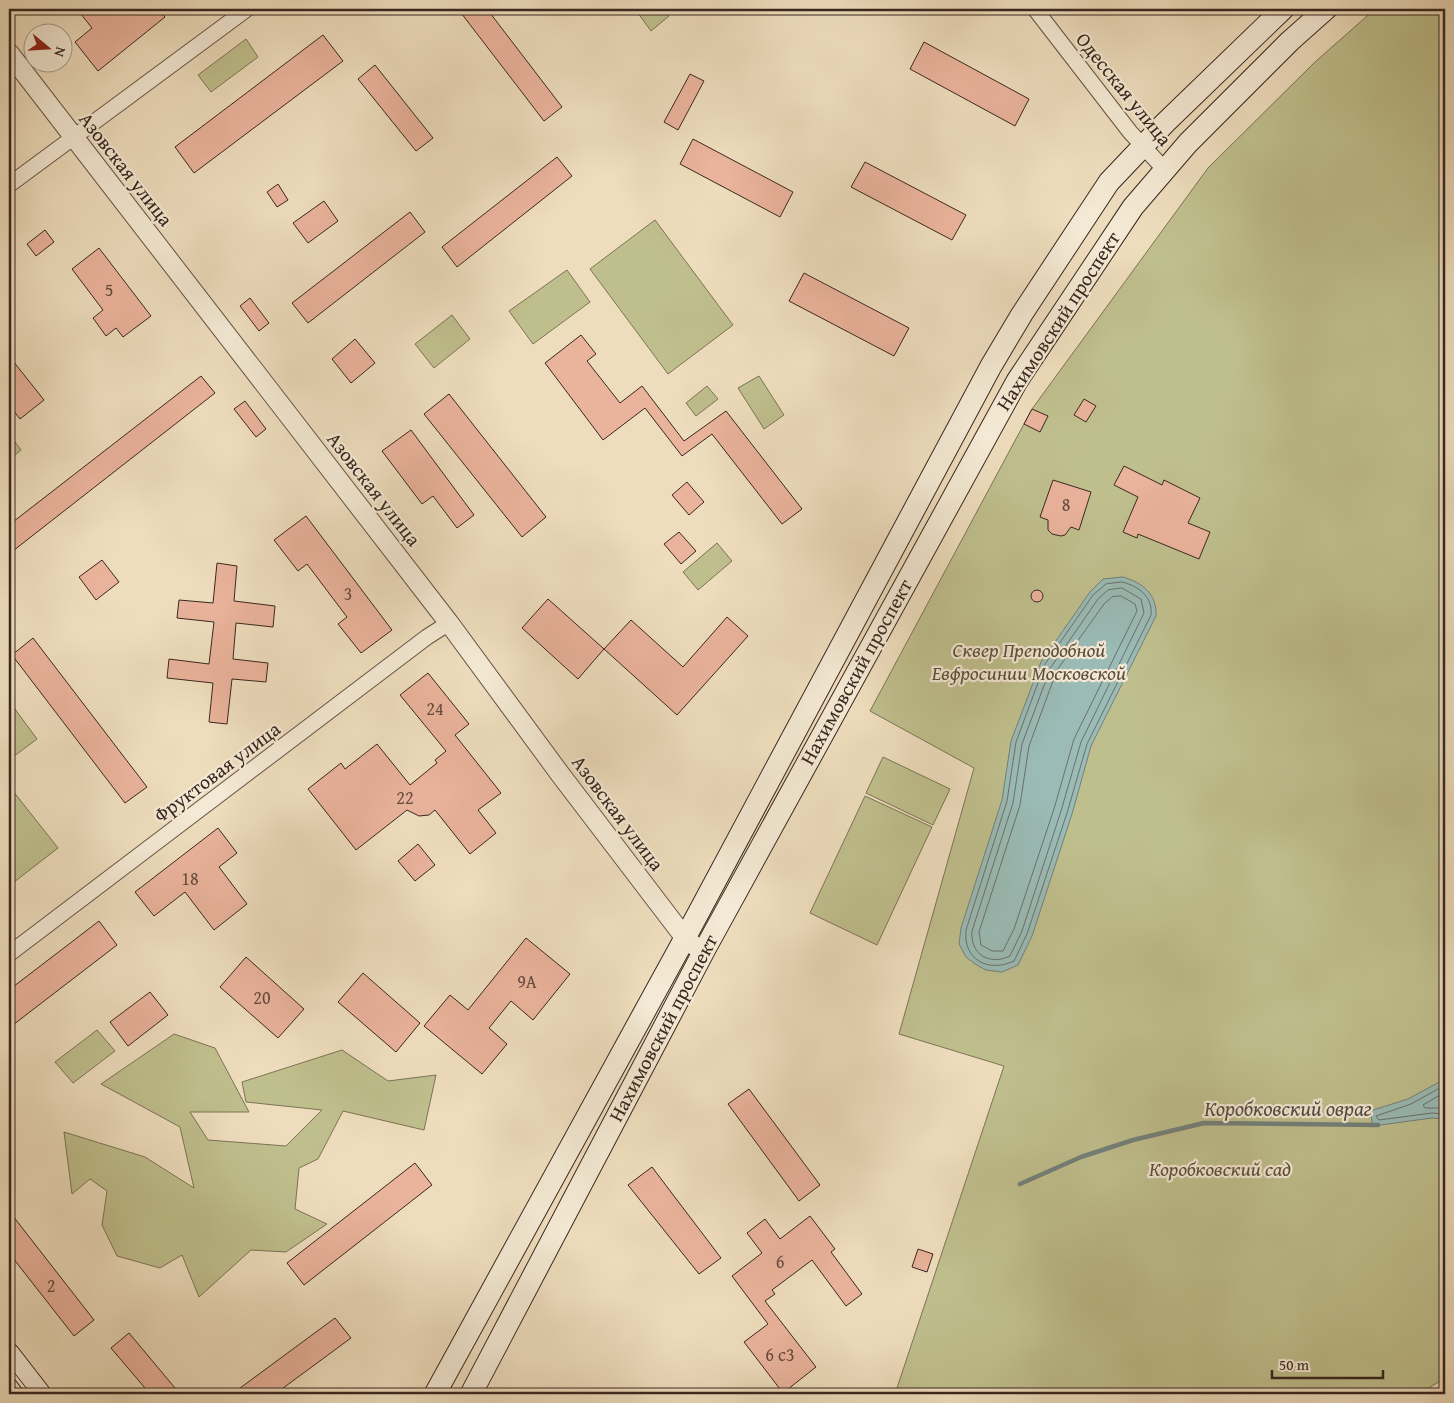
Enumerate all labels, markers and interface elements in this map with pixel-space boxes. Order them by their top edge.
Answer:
north arrow [22,22,72,72]
street label: Одесская улица [1069,26,1180,152]
text: N [49,44,71,60]
street label: Азовская улица [72,105,181,232]
street label: Нахимовский проспект [989,225,1127,416]
house number: 5 [105,276,113,303]
street label: Азовская улица [320,425,429,552]
house number: 8 [1062,491,1070,518]
street label: Нахимовский проспект [792,573,919,770]
house number: 3 [344,580,352,607]
park label: Сквер Преподобной Евфросинии Московской [931,635,1126,687]
house number: 24 [426,695,444,722]
street label: Фруктовая улица [147,714,287,829]
street label: Азовская улица [565,749,672,877]
house number: 22 [396,784,414,811]
house number: 18 [181,865,199,892]
street label: Нахимовский проспект [601,929,724,1127]
house number: 9А [517,968,537,995]
house number: 20 [253,984,271,1011]
water label: Коробковский овраг [1204,1093,1372,1124]
park label: Коробковский сад [1149,1154,1291,1183]
house number: 6 [776,1248,784,1275]
house number: 2 [47,1272,55,1299]
house number: 6 с3 [765,1341,795,1368]
scale bar [1272,1348,1383,1380]
text: 50 m [1279,1354,1310,1375]

